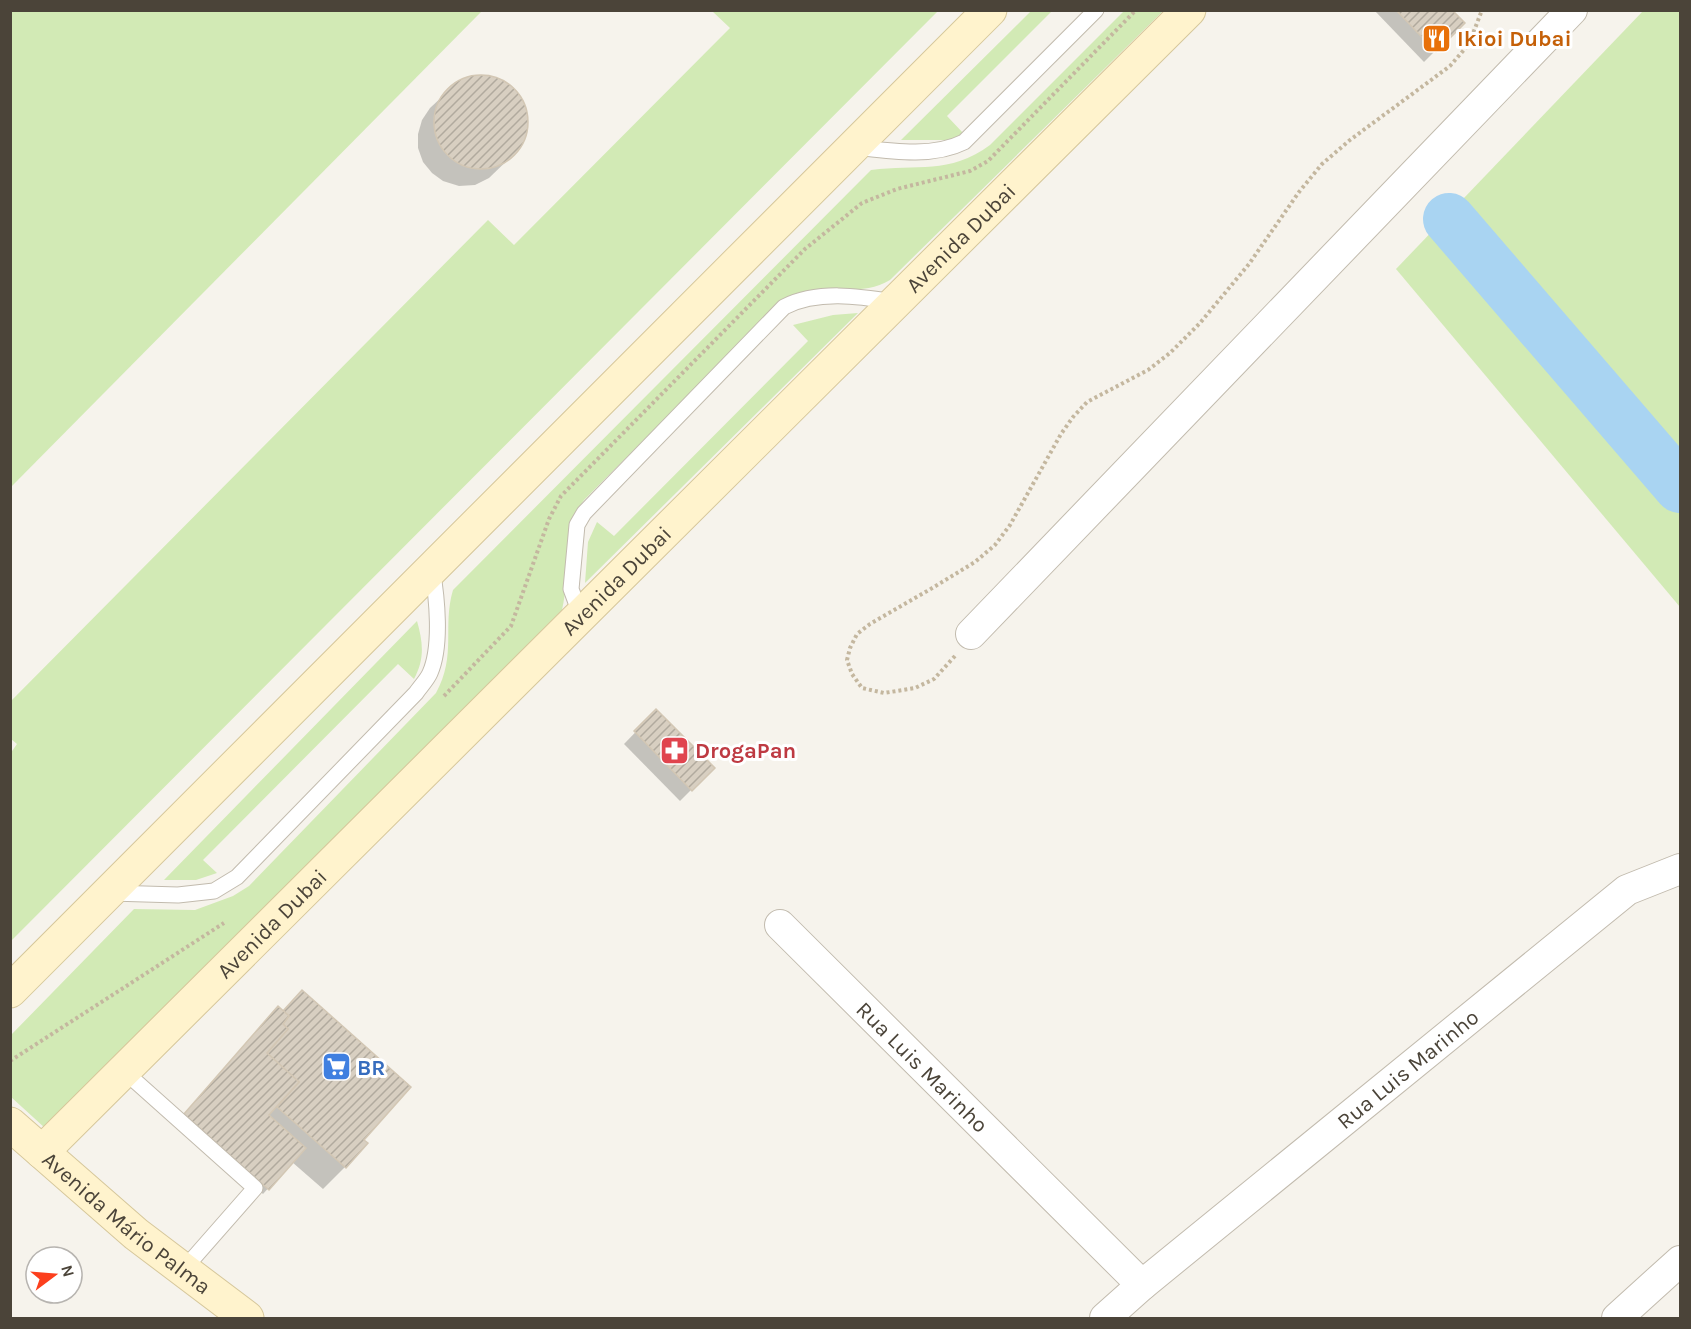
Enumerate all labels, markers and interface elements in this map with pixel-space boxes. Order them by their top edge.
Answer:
restaurant icon: Ikioi Dubai [1420,22,1452,54]
place label: Ikioi Dubai [1457,26,1572,52]
street label: Avenida Dubai [901,178,1021,298]
street label: Avenida Dubai [556,521,677,641]
pharmacy icon: DrogaPan [658,734,690,766]
place label: DrogaPan [695,738,796,764]
street label: Avenida Dubai [212,864,333,984]
street label: Rua Luis Marinho [851,997,993,1138]
street label: Rua Luis Marinho [1332,1004,1484,1135]
supermarket icon: BR [320,1051,352,1083]
place label: BR [357,1055,385,1081]
street label: Avenida Mário Palma [37,1146,216,1300]
north arrow [24,1245,84,1305]
text: N [57,1263,79,1279]

